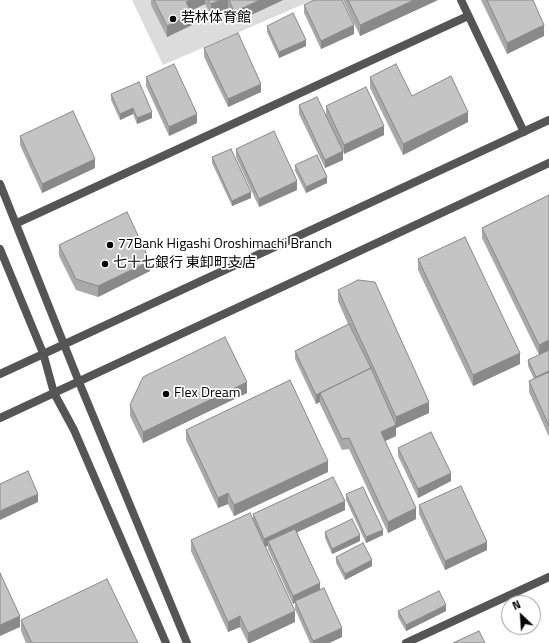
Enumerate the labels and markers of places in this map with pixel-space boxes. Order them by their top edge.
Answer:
place label: 若林体育館 [181,11,251,27]
marker: 若林体育館 [168,14,178,24]
place label: 77Bank Higashi Oroshimachi Branch [118,237,332,253]
marker: 77Bank Higashi Oroshimachi Branch [105,240,115,250]
place label: 七十七銀行 東卸町支店 [113,256,256,272]
marker: 七十七銀行 東卸町支店 [100,259,110,269]
place label: Flex Dream [174,386,241,402]
marker: Flex Dream [161,389,171,399]

